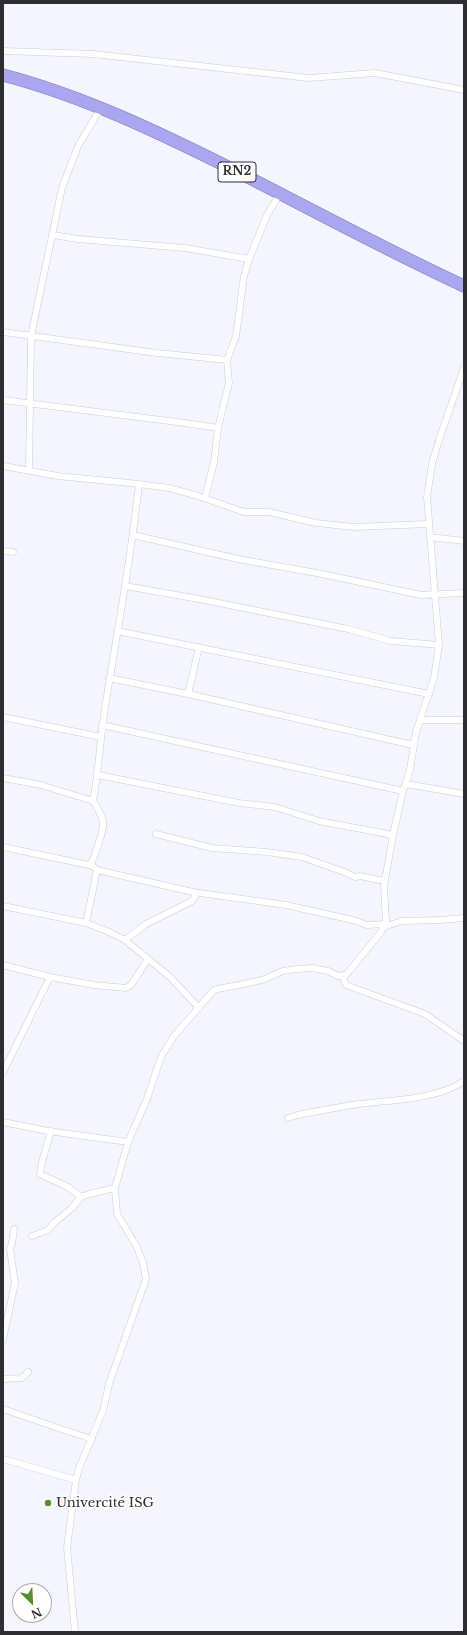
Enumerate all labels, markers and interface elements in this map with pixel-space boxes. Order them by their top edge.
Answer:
road number: RN2 [218,162,256,182]
place label: Univercité ISG [56,1495,154,1511]
marker: Univercité ISG [43,1498,53,1508]
north arrow [12,1583,52,1623]
text: N [29,1605,44,1622]

